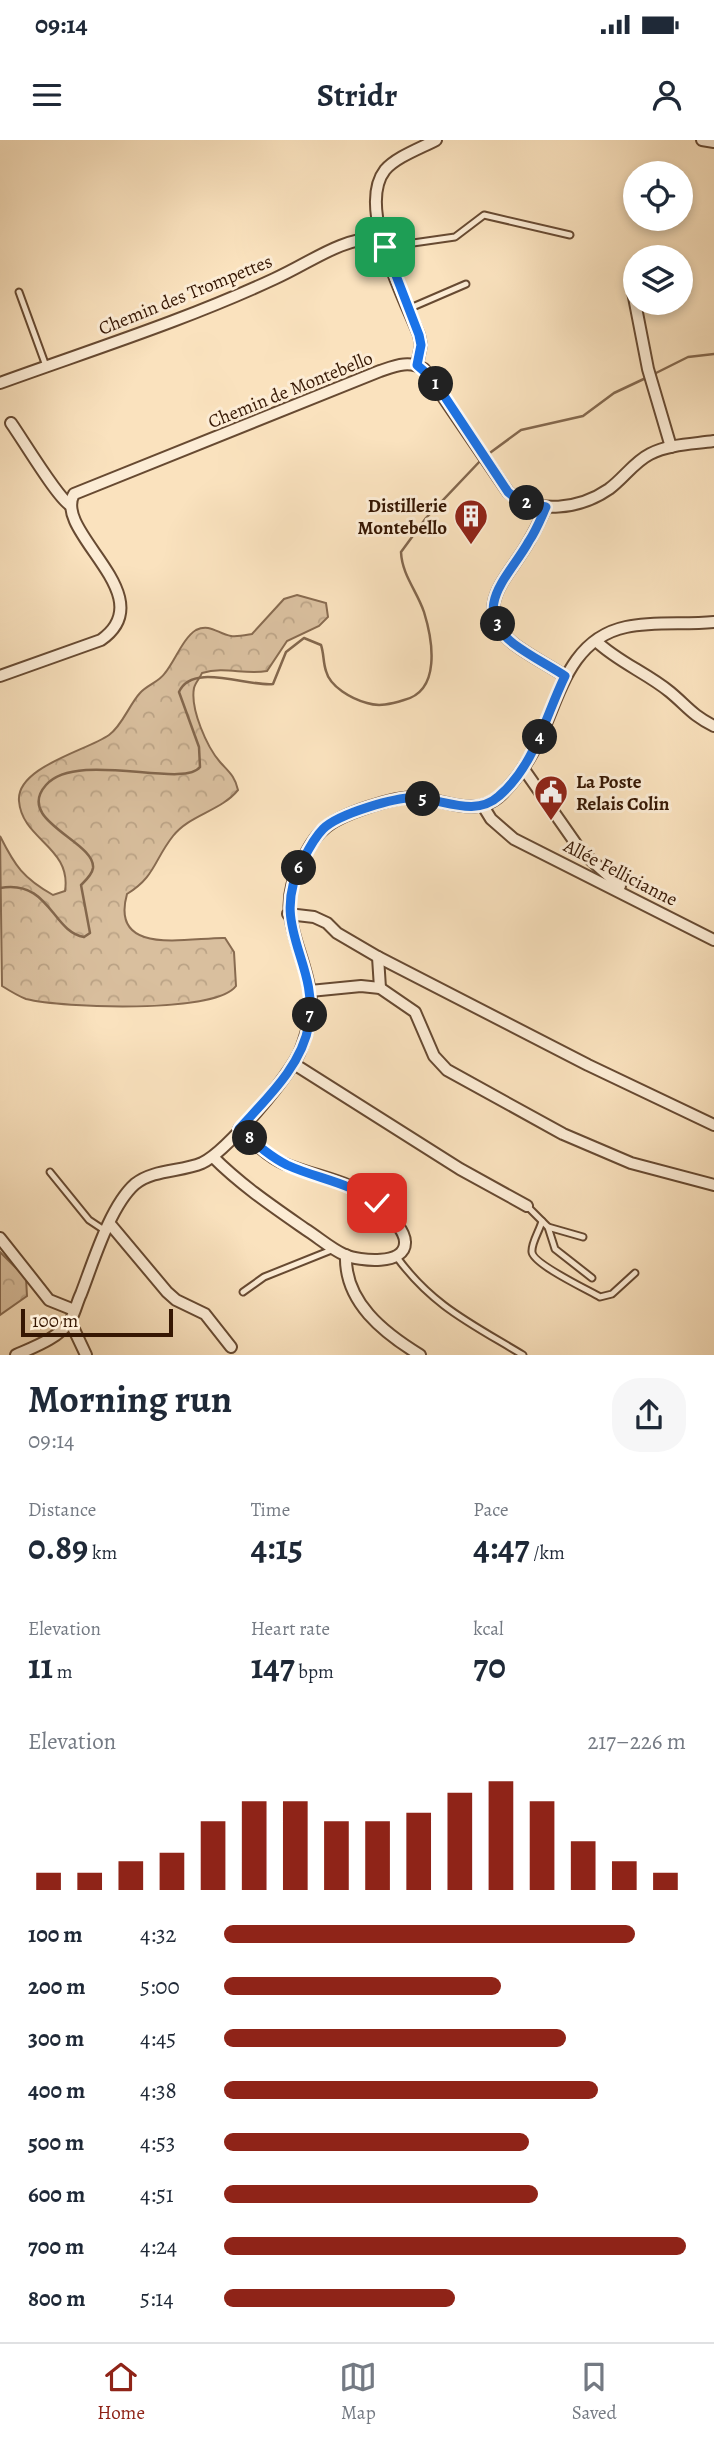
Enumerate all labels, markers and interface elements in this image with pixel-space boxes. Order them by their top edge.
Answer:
text: 09:14 [35,7,88,42]
text: Stridr [317,73,397,117]
icon: menu [28,76,66,114]
icon: person [648,76,686,114]
map controls [623,161,693,315]
button: locate [623,161,693,231]
pin [355,217,415,277]
icon: arrive [366,228,404,266]
button: layers [623,245,693,315]
street label: Chemin des Trompettes [95,248,276,342]
street label: Chemin de Montebello [204,345,377,435]
pin: 1 [418,366,453,402]
text: 1 [432,370,439,396]
pin: 2 [510,486,544,520]
text: 2 [522,489,531,515]
place label: Distillerie Montebello [358,493,447,541]
building icon: Distillerie Montebello [452,497,490,546]
pin: 3 [480,606,516,642]
text: 3 [493,610,502,636]
pin: 4 [522,720,558,754]
text: 4 [535,723,544,749]
place label: La Poste Relais Colin [576,769,670,817]
public building icon: La Poste Relais Colin [532,773,570,822]
pin: 5 [406,782,440,816]
text: 5 [418,785,427,811]
street label: Allée Fellicianne [558,833,682,913]
pin: 6 [282,850,316,886]
text: 6 [294,854,303,880]
pin: 7 [292,998,328,1032]
text: 7 [305,1001,314,1027]
pin: 8 [232,1121,268,1156]
text: 8 [245,1124,254,1150]
pin [347,1173,407,1233]
icon: check [358,1184,396,1222]
scale bar [21,1306,173,1338]
text: 100 m [32,1308,78,1334]
text: Morning run [28,1373,232,1425]
button: share [612,1378,686,1452]
text: 09:14 [28,1425,74,1456]
text: Distance [28,1497,96,1523]
text: Time [251,1497,290,1523]
text: Pace [473,1497,509,1523]
text: 0.89 [28,1523,88,1571]
text: 4:15 [251,1523,303,1571]
text: 4:47 [473,1523,530,1571]
text: km [88,1540,117,1566]
text: /km [530,1540,565,1566]
text: Elevation [28,1616,101,1642]
text: Heart rate [251,1616,330,1642]
text: kcal [473,1616,504,1642]
text: 11 [28,1642,53,1690]
text: 147 [251,1642,295,1690]
text: 70 [473,1642,506,1690]
text: m [53,1659,73,1685]
text: bpm [295,1659,334,1685]
text: Elevation [28,1726,116,1757]
text: 217–226 m [587,1726,686,1757]
text: 100 m [28,1919,83,1950]
text: 4:32 [140,1919,176,1950]
text: 200 m [28,1971,86,2002]
text: 5:00 [140,1971,180,2002]
text: 300 m [28,2023,84,2054]
text: 4:45 [140,2023,176,2054]
text: 400 m [28,2075,85,2106]
text: 4:38 [140,2075,177,2106]
text: 500 m [28,2127,84,2158]
text: 4:53 [140,2127,175,2158]
text: 600 m [28,2179,85,2210]
text: 4:51 [140,2179,174,2210]
text: 700 m [28,2231,84,2262]
text: 4:24 [140,2231,177,2262]
text: 800 m [28,2283,85,2314]
text: 5:14 [140,2283,174,2314]
tab: Home [97,2358,145,2426]
tab: Map [339,2358,377,2426]
tab: Saved [572,2358,617,2426]

